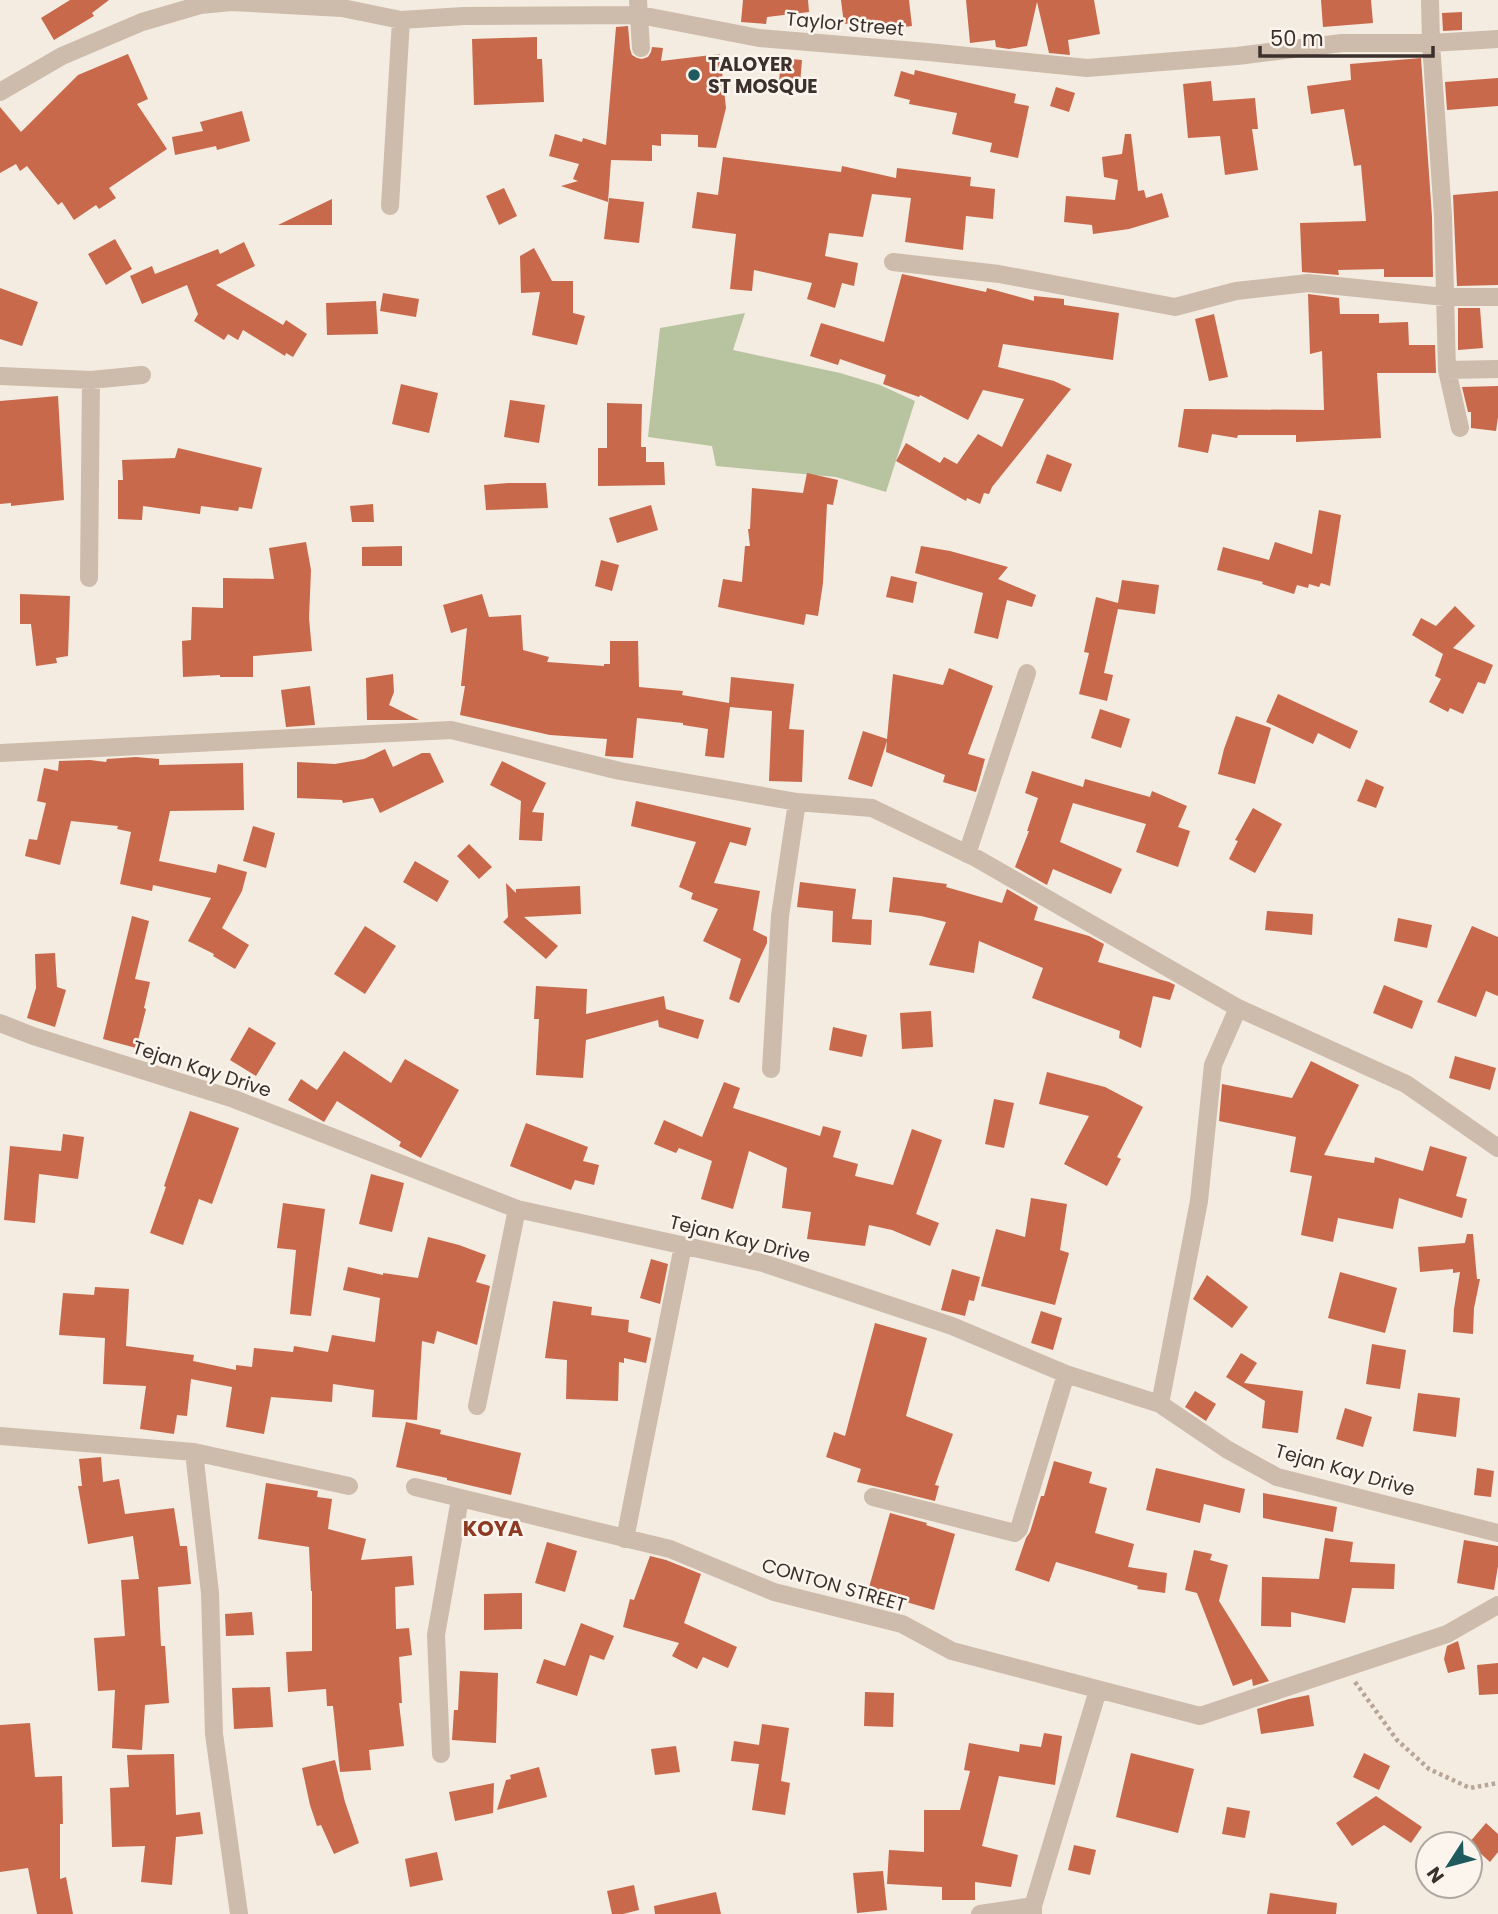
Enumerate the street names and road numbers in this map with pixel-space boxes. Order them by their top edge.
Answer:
street label: Taylor Street [785,5,905,43]
street label: Tejan Kay Drive [129,1034,275,1104]
street label: Tejan Kay Drive [667,1208,813,1270]
street label: Tejan Kay Drive [1272,1437,1418,1503]
street label: CONTON STREET [758,1551,910,1619]

